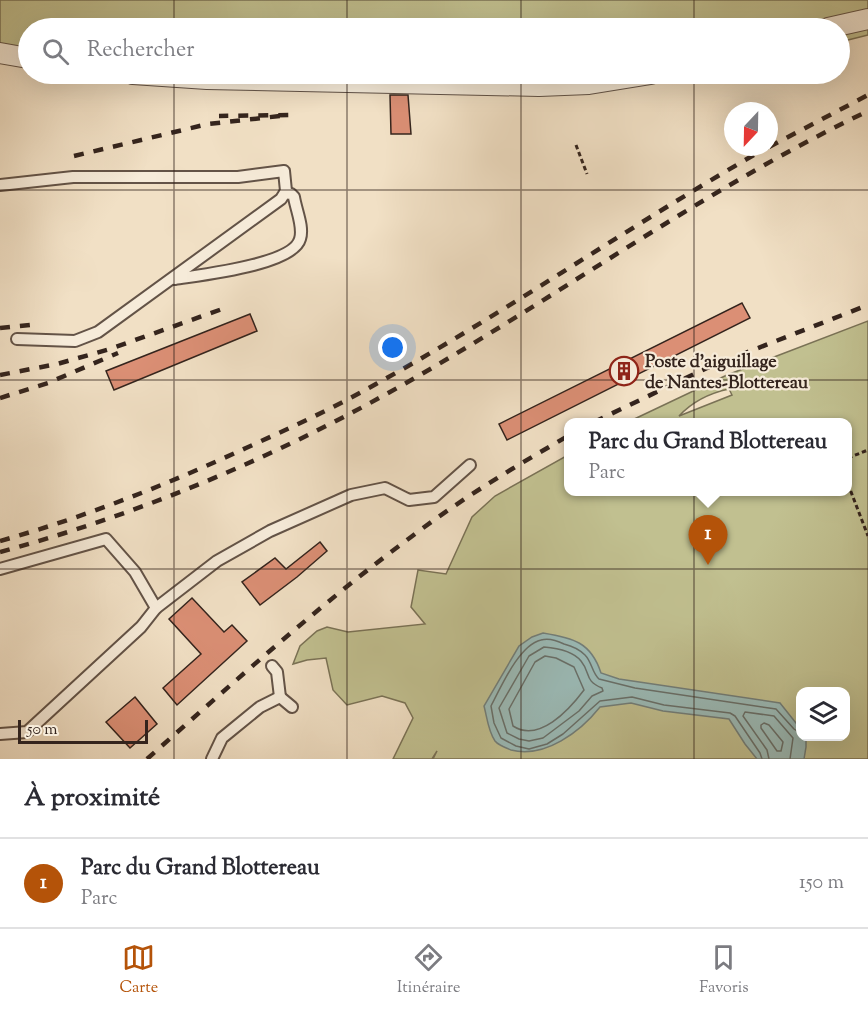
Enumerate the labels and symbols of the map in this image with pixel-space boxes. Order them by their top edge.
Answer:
north arrow [724,102,778,156]
your location [378,333,407,362]
place label: Poste d’aiguillage de Nantes-Blottereau [645,350,809,397]
building icon: Poste d’aiguillage de Nantes-Blottereau [608,355,640,387]
pin: 1 [688,516,728,565]
scale bar [18,717,148,744]

